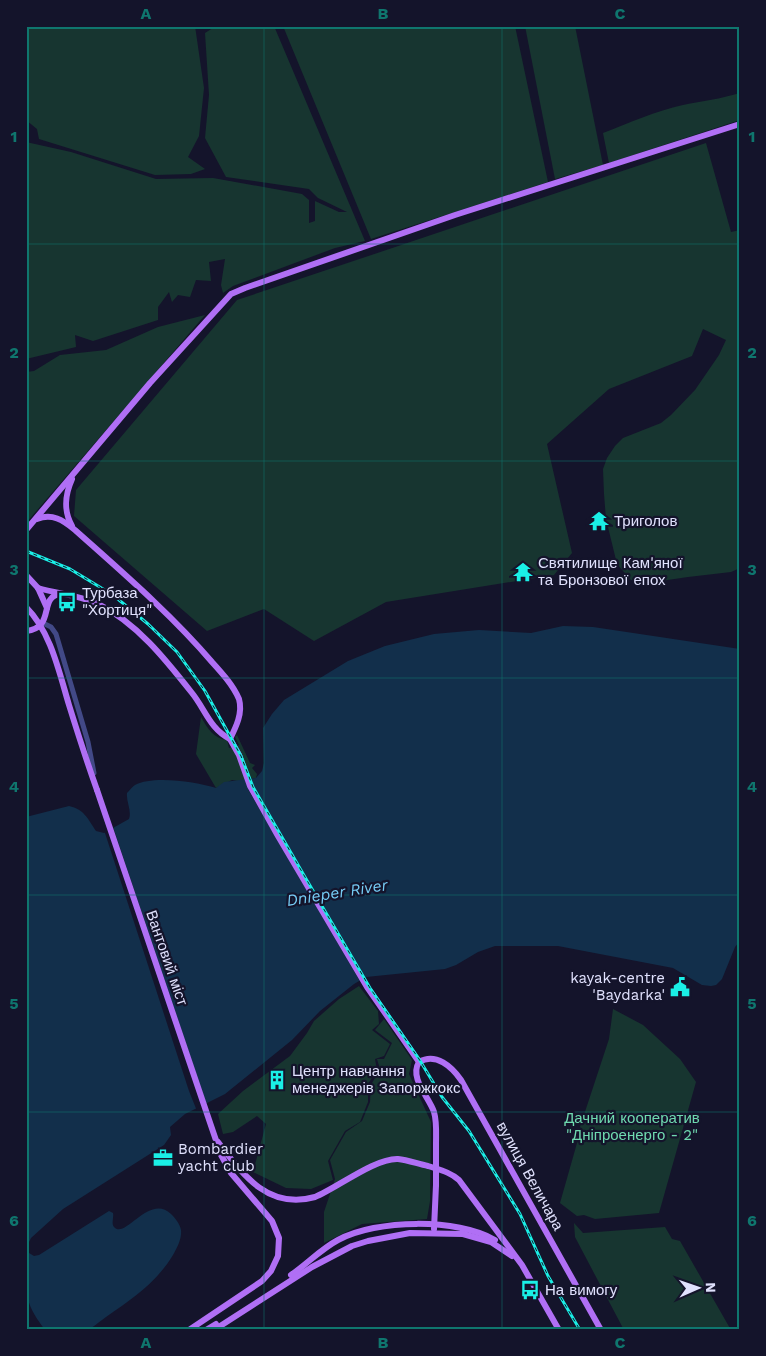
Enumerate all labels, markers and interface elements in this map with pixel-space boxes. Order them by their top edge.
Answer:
text: A [141,4,152,23]
text: B [378,4,389,23]
text: C [615,4,626,23]
text: 1 [11,127,17,146]
text: 1 [749,127,755,146]
text: 2 [9,343,19,362]
text: 2 [747,343,757,362]
temple icon: Триголов [588,510,610,532]
place label: Триголов [614,512,677,530]
place label: Святилище Кам'яної та Бронзової епох [538,554,683,589]
text: 3 [9,560,19,579]
text: 3 [747,560,757,579]
temple icon: Святилище Кам'яної та Бронзової епох [512,561,534,583]
place label: Турбаза "Хортиця" [82,584,152,619]
bus stop icon: Турбаза "Хортиця" [56,591,78,613]
text: 4 [9,777,19,796]
text: 4 [747,777,757,796]
water label: Dnieper River [285,875,390,910]
street label: Вантовий міст [142,908,192,1008]
place label: kayak-centre 'Baydarka' [570,969,665,1004]
public building icon: kayak-centre 'Baydarka' [669,976,691,998]
text: 5 [9,994,19,1013]
text: 5 [747,994,757,1013]
place label: Центр навчання менеджерів Запоржкокс [292,1062,461,1097]
building icon: Центр навчання менеджерів Запоржкокс [266,1069,288,1091]
park label: Дачний кооператив "Дніпроенерго - 2" [564,1109,700,1144]
street label: вулиця Величара [493,1118,568,1234]
place label: Bombardier yacht club [178,1140,263,1175]
office icon: Bombardier yacht club [152,1147,174,1169]
text: 6 [9,1211,19,1230]
text: 6 [747,1211,757,1230]
north arrow [674,1264,724,1314]
bus stop icon: На вимогу [519,1279,541,1301]
place label: На вимогу [545,1281,618,1299]
text: N [703,1282,719,1293]
text: A [141,1333,152,1352]
text: B [378,1333,389,1352]
text: C [615,1333,626,1352]

